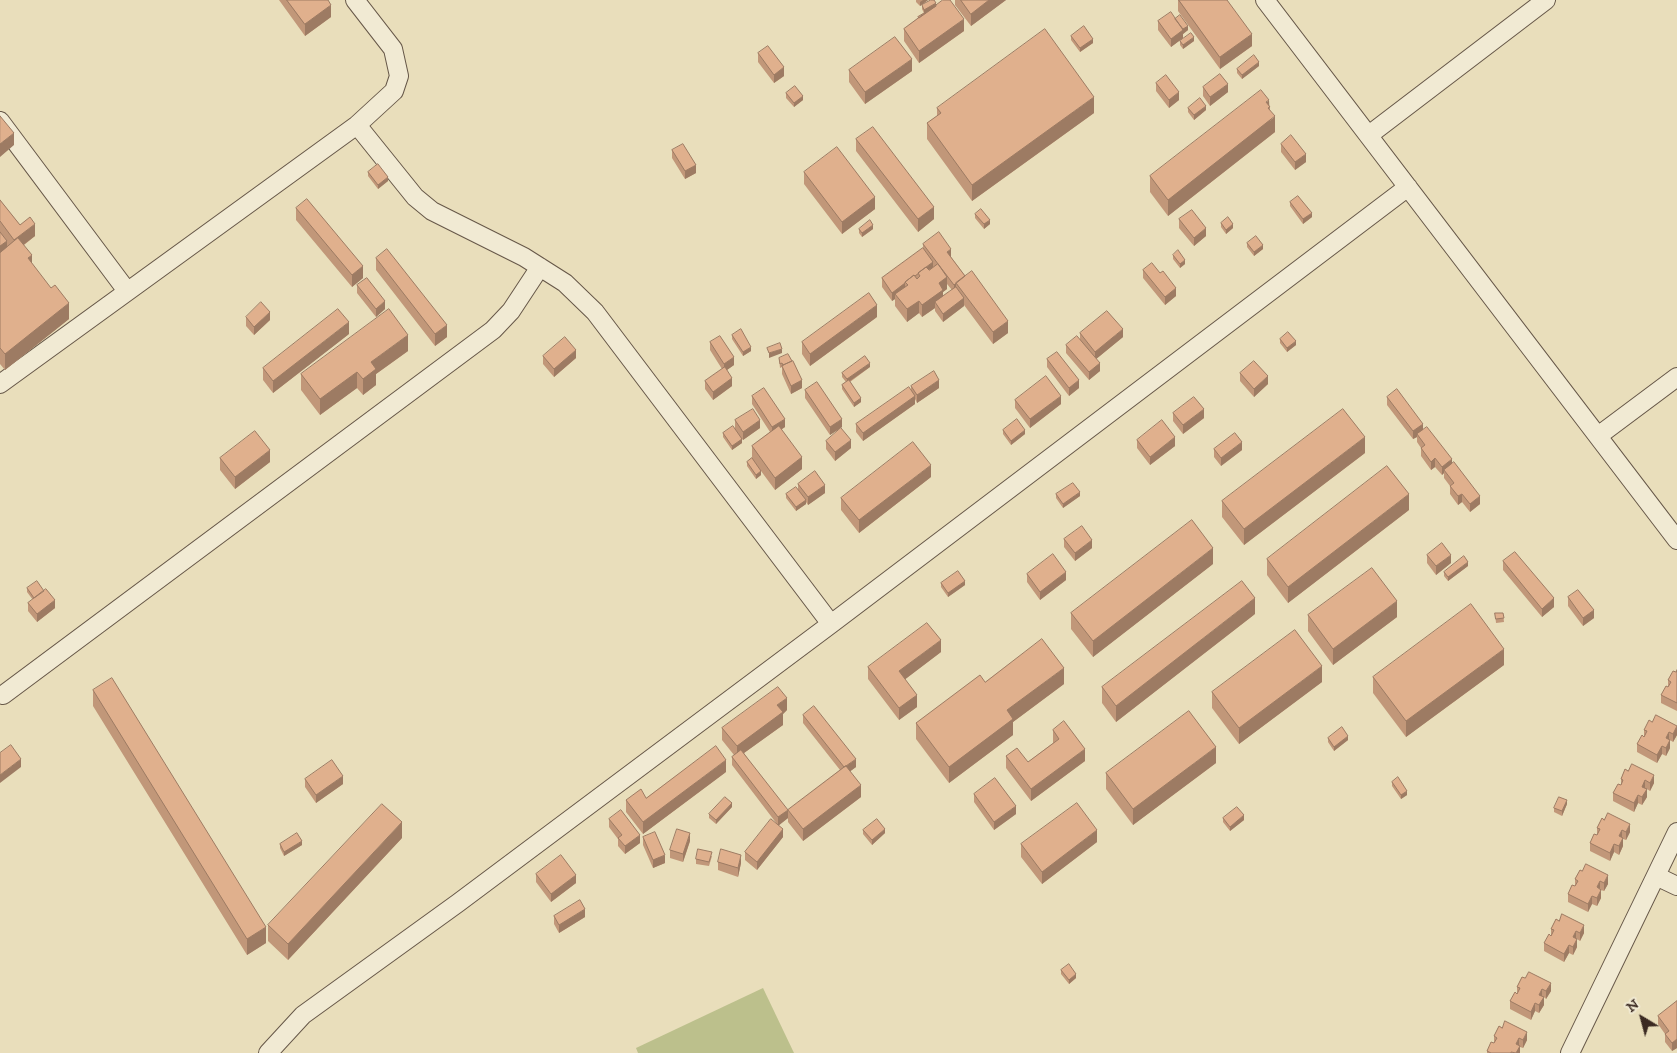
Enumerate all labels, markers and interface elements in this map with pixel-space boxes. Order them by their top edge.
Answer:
north arrow [1617,993,1667,1043]
text: N [1623,995,1643,1017]

